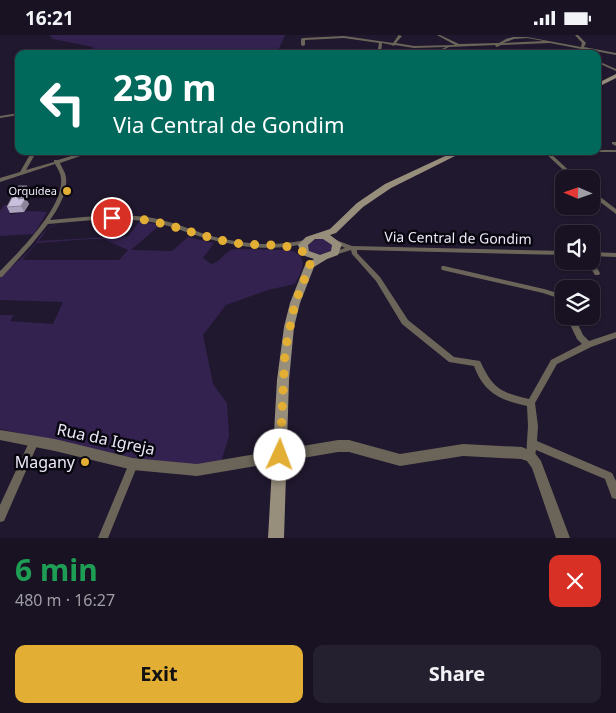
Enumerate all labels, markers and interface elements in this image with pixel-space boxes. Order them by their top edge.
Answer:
text: 16:21 [25,5,74,31]
text: 230 m [113,64,216,111]
icon: left [30,70,95,135]
text: Via Central de Gondim [113,109,345,139]
north arrow [555,170,600,215]
map controls [555,170,600,325]
place label: Orquídea [9,183,57,198]
marker: Orquídea [61,185,73,197]
pin [91,197,133,239]
icon: arrive [98,204,126,232]
button: sound [555,225,600,270]
street label: Via Central de Gondim [384,227,532,248]
button: layers [555,280,600,325]
street label: Rua da Igreja [55,418,157,460]
position arrow [253,428,305,480]
place label: Magany [15,451,76,473]
marker: Magany [79,456,91,468]
text: 6 min [15,549,98,590]
button: close [549,555,601,607]
text: 480 m · 16:27 [15,589,115,611]
button: Exit [15,645,303,703]
button: Share [313,645,601,703]

